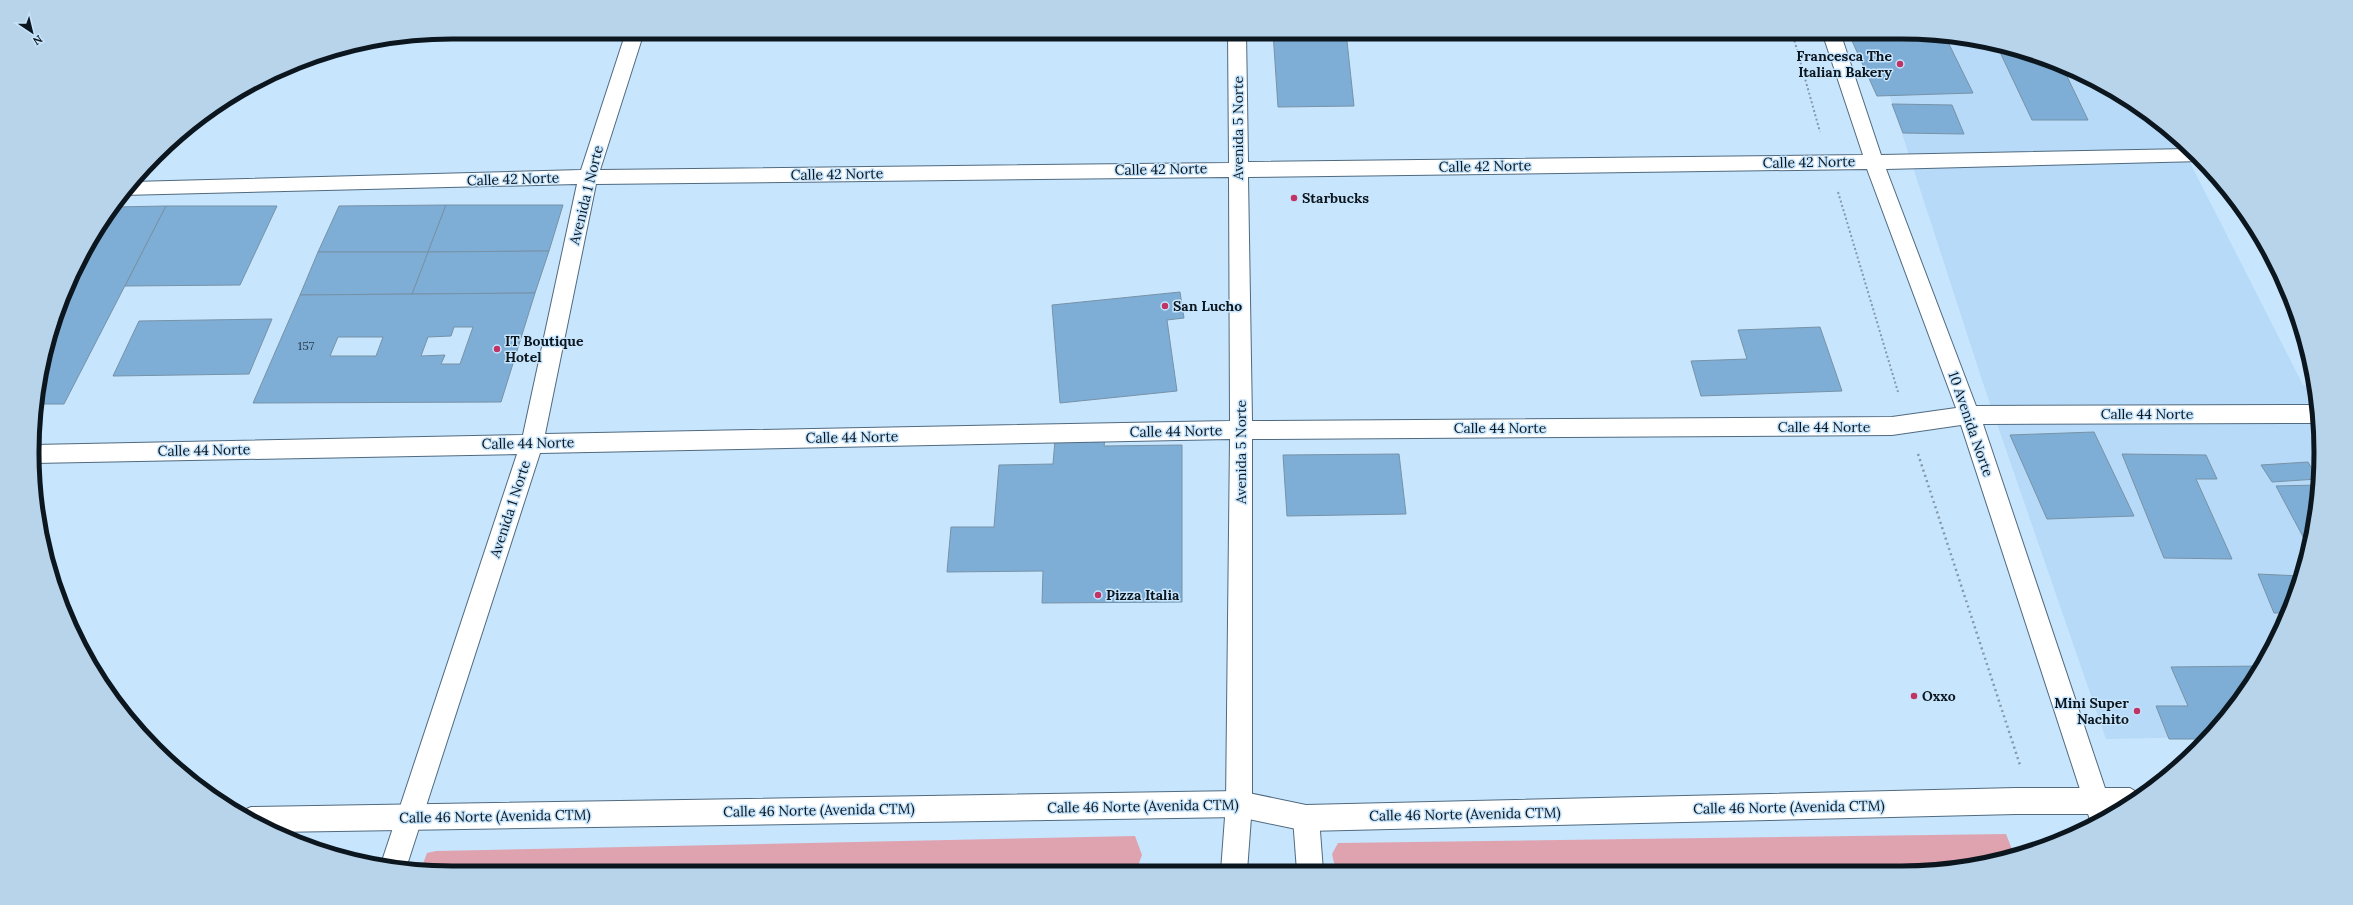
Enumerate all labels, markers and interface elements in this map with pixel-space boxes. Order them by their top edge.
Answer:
north arrow [12,12,52,52]
text: N [30,32,45,49]
place label: Francesca The Italian Bakery [1796,47,1892,81]
marker: Francesca The Italian Bakery [1895,59,1905,69]
street label: Avenida 5 Norte [1229,76,1247,181]
street label: Avenida 1 Norte [565,143,607,247]
street label: Calle 42 Norte [1763,152,1856,172]
street label: Calle 42 Norte [1439,156,1532,176]
street label: Calle 42 Norte [1115,159,1208,179]
street label: Calle 42 Norte [791,164,884,184]
street label: Calle 42 Norte [466,168,560,190]
place label: Starbucks [1302,189,1369,207]
marker: Starbucks [1289,193,1299,203]
place label: San Lucho [1173,297,1242,315]
marker: San Lucho [1160,301,1170,311]
place label: IT Boutique Hotel [505,332,584,366]
house number: 157 [298,338,315,353]
marker: IT Boutique Hotel [492,344,502,354]
street label: 10 Avenida Norte [1945,369,1998,479]
street label: Avenida 5 Norte [1232,400,1250,505]
street label: Calle 44 Norte [2101,405,2194,423]
street label: Calle 44 Norte [1778,418,1871,436]
street label: Calle 44 Norte [1454,419,1547,437]
street label: Calle 44 Norte [1130,421,1223,441]
street label: Calle 44 Norte [806,427,899,447]
street label: Calle 44 Norte [482,433,575,453]
street label: Calle 44 Norte [158,440,251,460]
street label: Avenida 1 Norte [485,458,534,561]
place label: Pizza Italia [1106,586,1180,604]
marker: Pizza Italia [1093,590,1103,600]
place label: Oxxo [1922,687,1956,705]
marker: Oxxo [1909,691,1919,701]
place label: Mini Super Nachito [2054,694,2129,728]
marker: Mini Super Nachito [2132,706,2142,716]
street label: Calle 46 Norte (Avenida CTM) [1047,795,1239,817]
street label: Calle 46 Norte (Avenida CTM) [1693,796,1885,818]
street label: Calle 46 Norte (Avenida CTM) [723,799,915,821]
street label: Calle 46 Norte (Avenida CTM) [1369,803,1561,825]
street label: Calle 46 Norte (Avenida CTM) [399,805,591,827]

